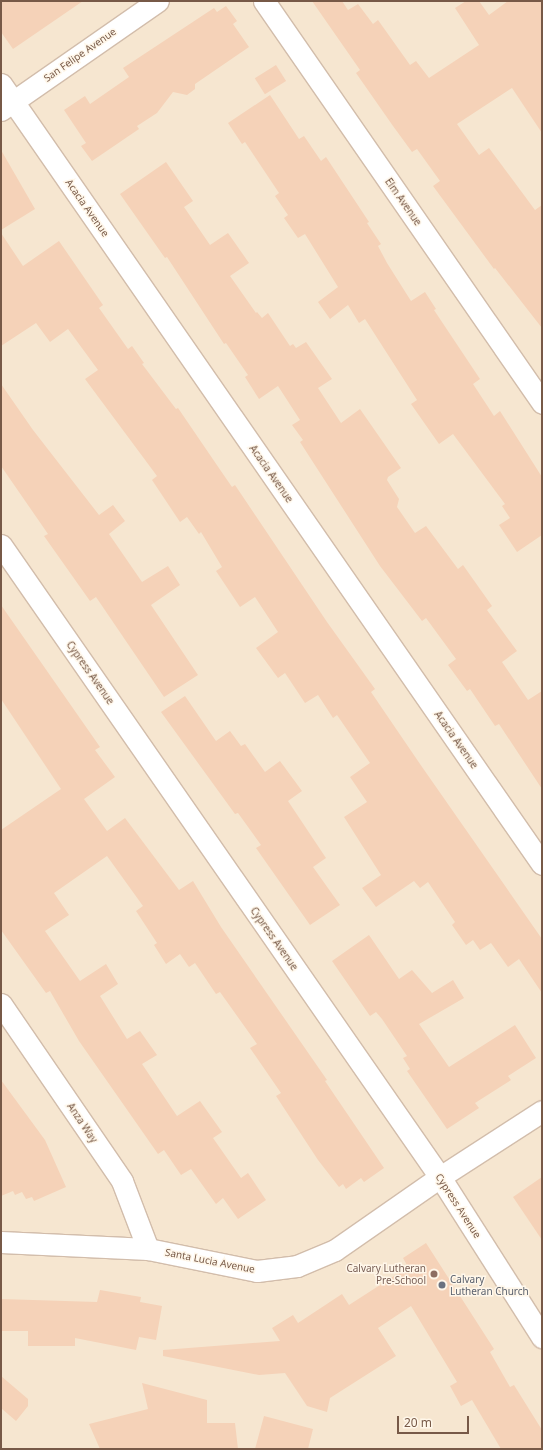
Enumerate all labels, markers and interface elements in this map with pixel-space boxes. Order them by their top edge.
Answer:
street label: San Felipe Avenue [42,26,118,84]
street label: Elm Avenue [382,176,424,228]
street label: Acacia Avenue [63,177,111,239]
street label: Acacia Avenue [247,443,295,505]
street label: Cypress Avenue [64,639,116,707]
street label: Acacia Avenue [432,709,480,771]
street label: Cypress Avenue [248,905,300,973]
street label: Anza Way [64,1101,100,1145]
street label: Cypress Avenue [433,1172,483,1240]
street label: Santa Lucia Avenue [164,1246,256,1276]
place label: Calvary Lutheran Pre-School [346,1262,426,1286]
marker: Calvary Lutheran Pre-School [429,1269,439,1279]
place label: Calvary Lutheran Church [450,1273,529,1296]
marker: Calvary Lutheran Church [437,1280,447,1290]
scale bar [399,1408,471,1434]
text: 20 m [404,1414,432,1431]

